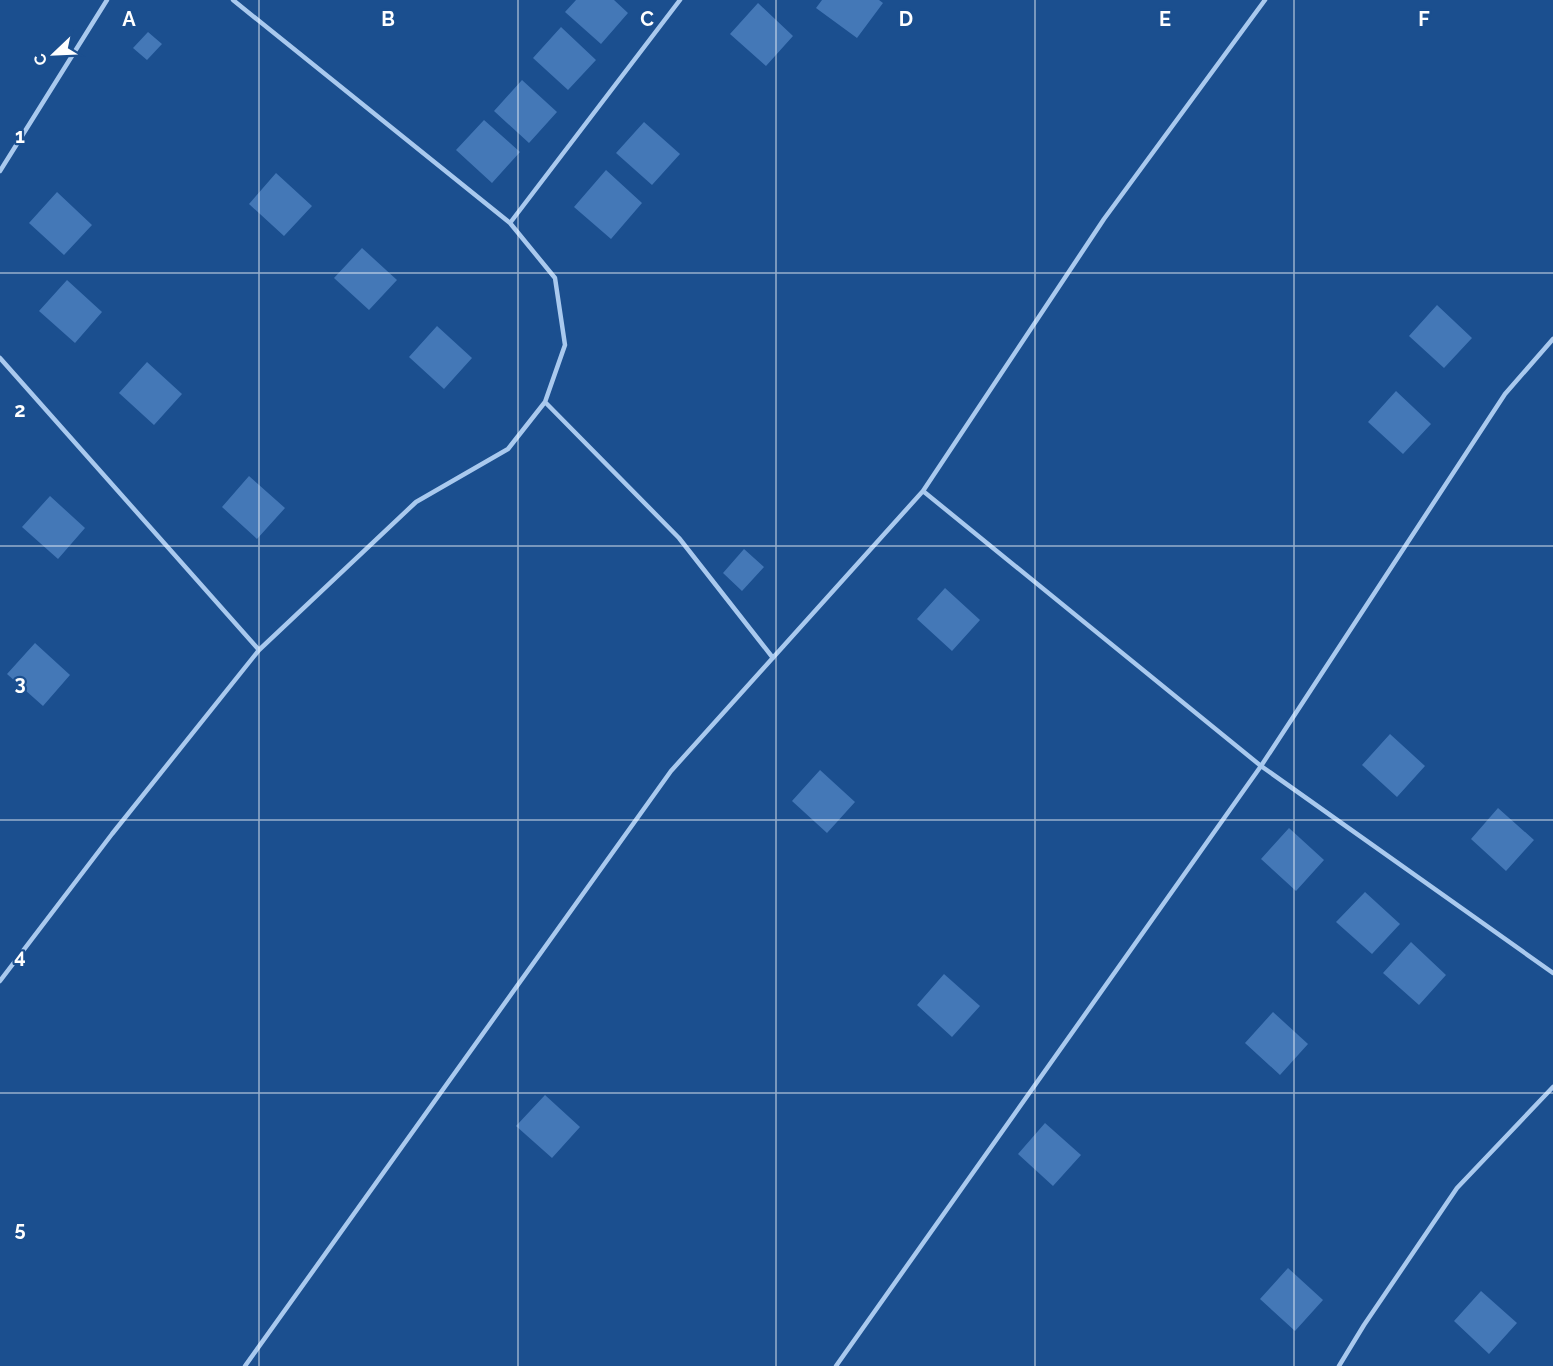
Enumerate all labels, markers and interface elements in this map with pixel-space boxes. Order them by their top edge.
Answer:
text: A [122,7,136,31]
text: B [381,7,395,31]
text: C [640,7,654,31]
text: D [899,7,913,31]
text: E [1159,7,1171,31]
text: F [1418,7,1430,31]
north arrow [24,24,84,84]
text: С [30,51,52,68]
text: 1 [15,124,25,148]
text: 2 [14,398,26,422]
text: 3 [14,671,26,695]
text: 4 [14,944,26,968]
text: 5 [14,1217,26,1241]

